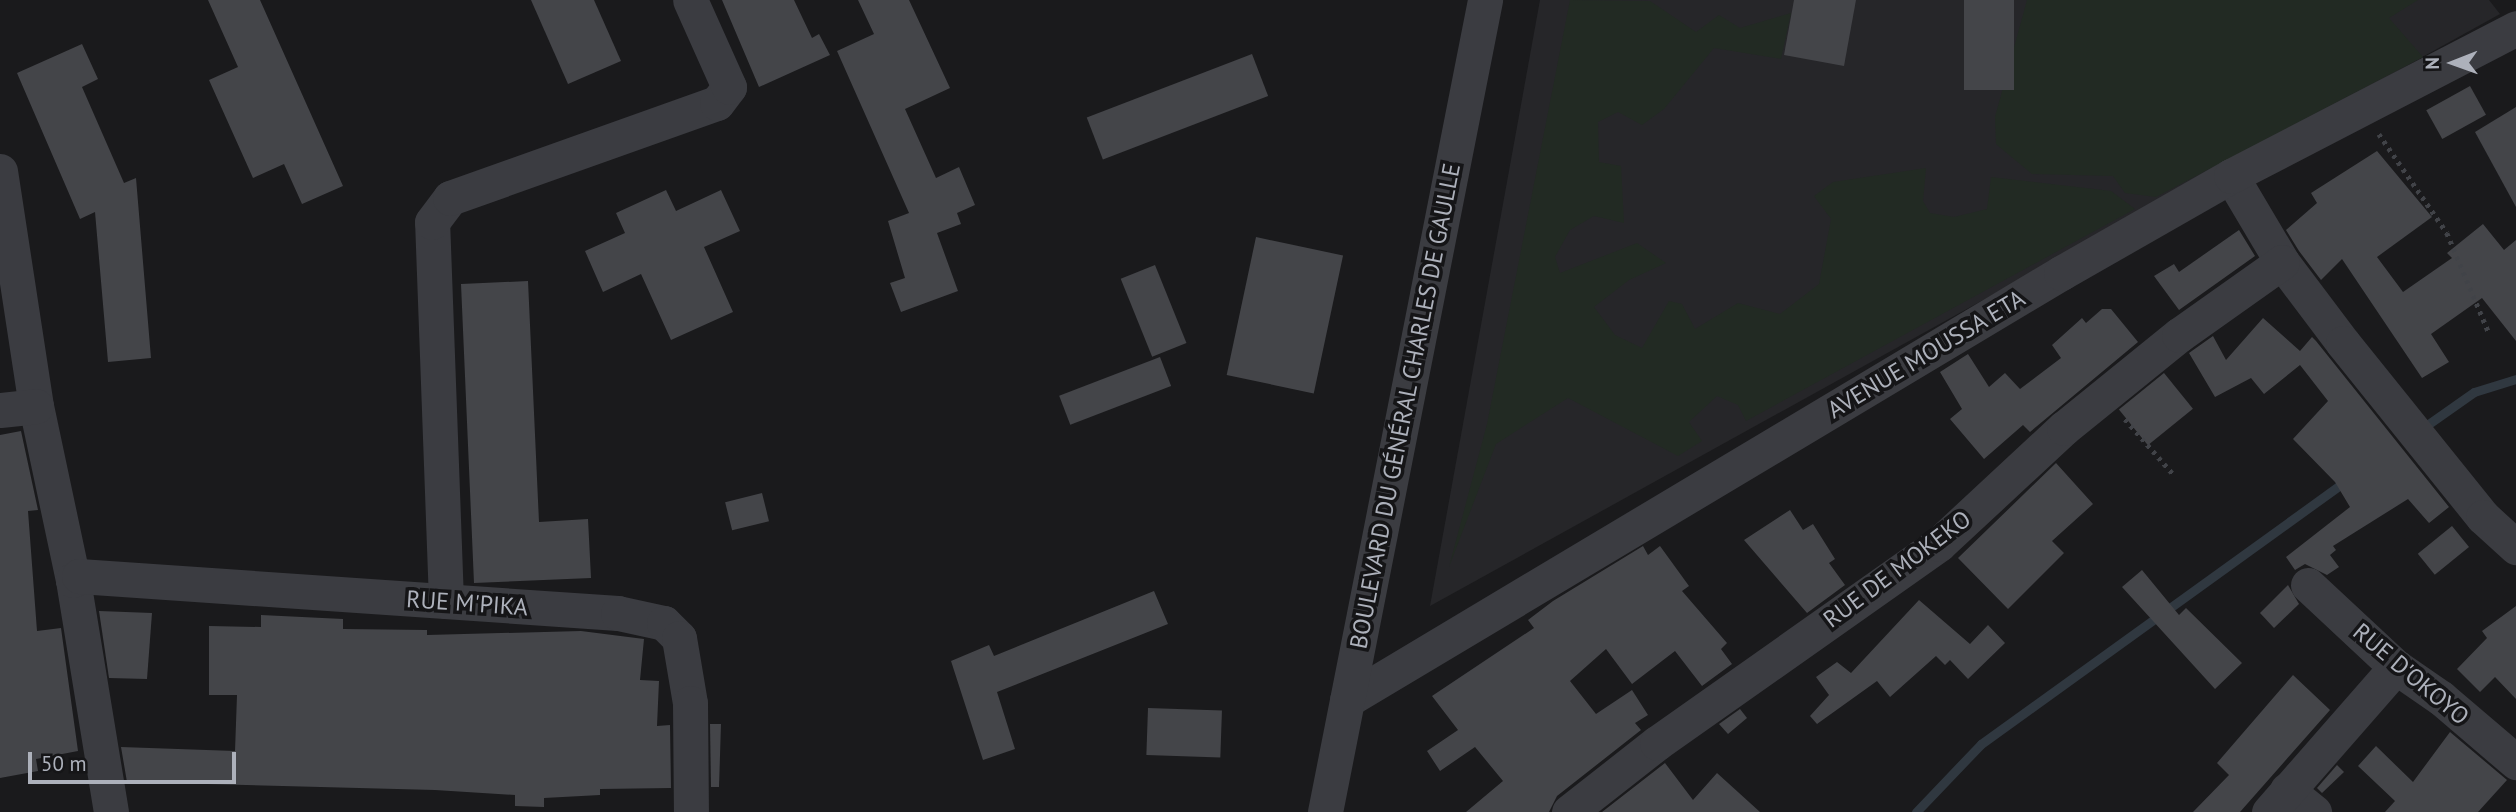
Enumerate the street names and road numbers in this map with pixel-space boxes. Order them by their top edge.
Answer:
street label: BOULEVARD DU GÉNÉRAL CHARLES DE GAULLE [1344,160,1466,652]
street label: AVENUE MOUSSA ETA [1822,283,2030,425]
street label: RUE DE MOKEKO [1818,504,1976,634]
street label: RUE M'PIKA [405,584,529,622]
street label: RUE D'OKOYO [2347,617,2475,731]

